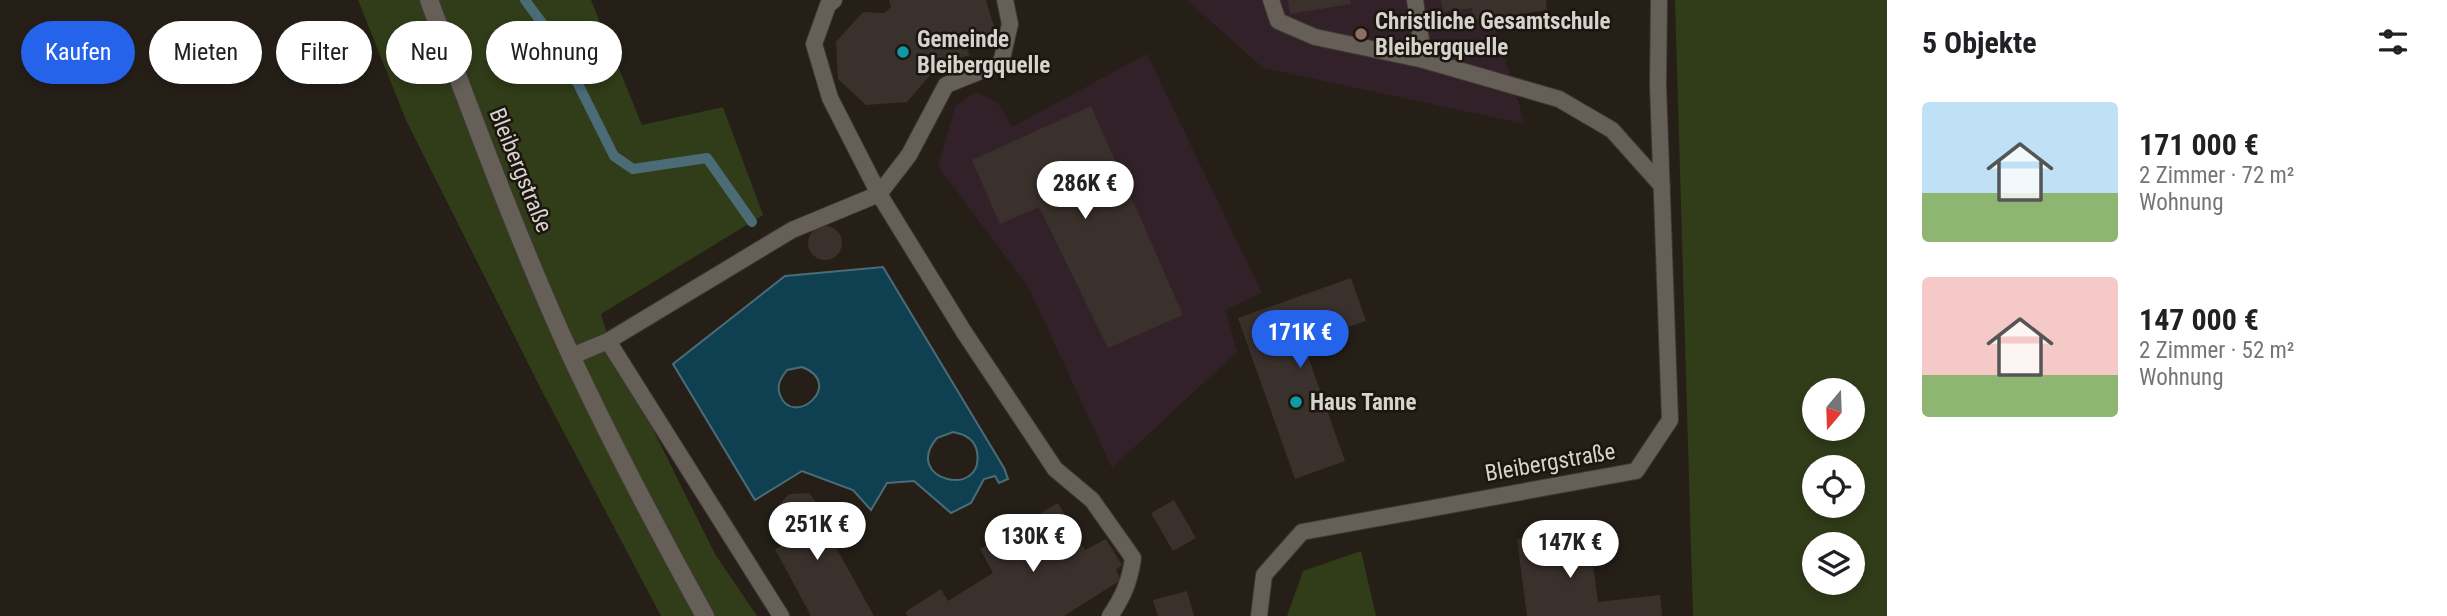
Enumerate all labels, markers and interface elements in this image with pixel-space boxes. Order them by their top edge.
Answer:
place label: Christliche Gesamtschule Bleibergquelle [1375,8,1610,61]
chip: Kaufen [21,21,135,84]
chip: Mieten [149,21,262,84]
chip: Filter [276,21,372,84]
chip: Neu [386,21,472,84]
chip: Wohnung [486,21,622,84]
icon: filters [2374,23,2412,61]
text: 5 Objekte [1922,25,2037,60]
place label: Gemeinde Bleibergquelle [917,26,1050,79]
marker: Christliche Gesamtschule Bleibergquelle [1353,26,1369,42]
marker: Gemeinde Bleibergquelle [895,44,911,60]
street label: Bleibergstraße [483,104,558,236]
text: 171 000 € [2139,127,2259,162]
icon: home [1978,130,2062,214]
pin: 286K € [1028,162,1142,221]
text: 2 Zimmer · 72 m² [2139,162,2294,189]
text: 286K € [1053,170,1117,197]
text: Wohnung [2139,189,2224,216]
text: 147 000 € [2139,302,2259,337]
icon: home [1978,305,2062,389]
pin: 171K € [1243,310,1357,370]
text: 171K € [1268,319,1332,346]
text: 2 Zimmer · 52 m² [2139,337,2294,364]
text: Wohnung [2139,364,2224,391]
north arrow [1802,378,1866,441]
map controls [1802,378,1865,595]
place label: Haus Tanne [1310,389,1416,416]
marker: Haus Tanne [1288,394,1304,410]
street label: Bleibergstraße [1483,438,1617,487]
button: locate [1802,455,1865,518]
pin: 251K € [760,503,874,562]
text: 251K € [785,511,849,538]
pin: 130K € [976,514,1090,574]
pin: 147K € [1513,520,1627,580]
text: 130K € [1001,523,1065,550]
text: 147K € [1538,529,1602,556]
button: layers [1802,532,1865,595]

